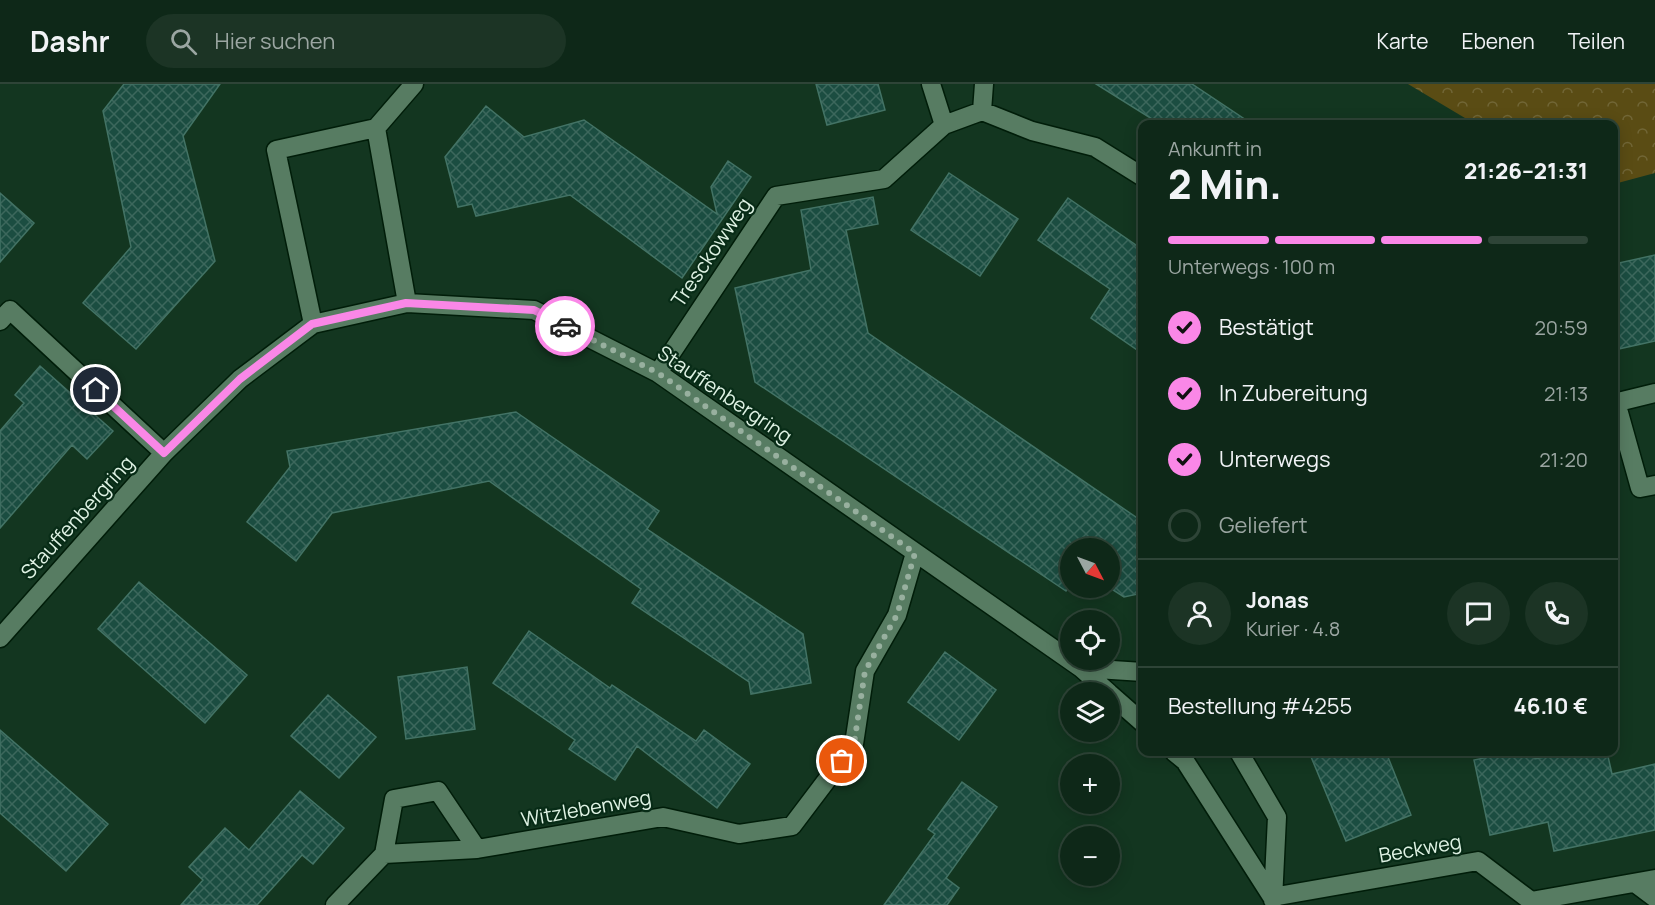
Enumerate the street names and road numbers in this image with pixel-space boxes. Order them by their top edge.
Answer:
street label: Tresckowweg [665,192,757,312]
street label: Stauffenbergring [652,339,798,449]
street label: Stauffenbergring [14,450,140,584]
street label: Witzlebenweg [519,783,653,833]
street label: Beckweg [1377,827,1463,869]

